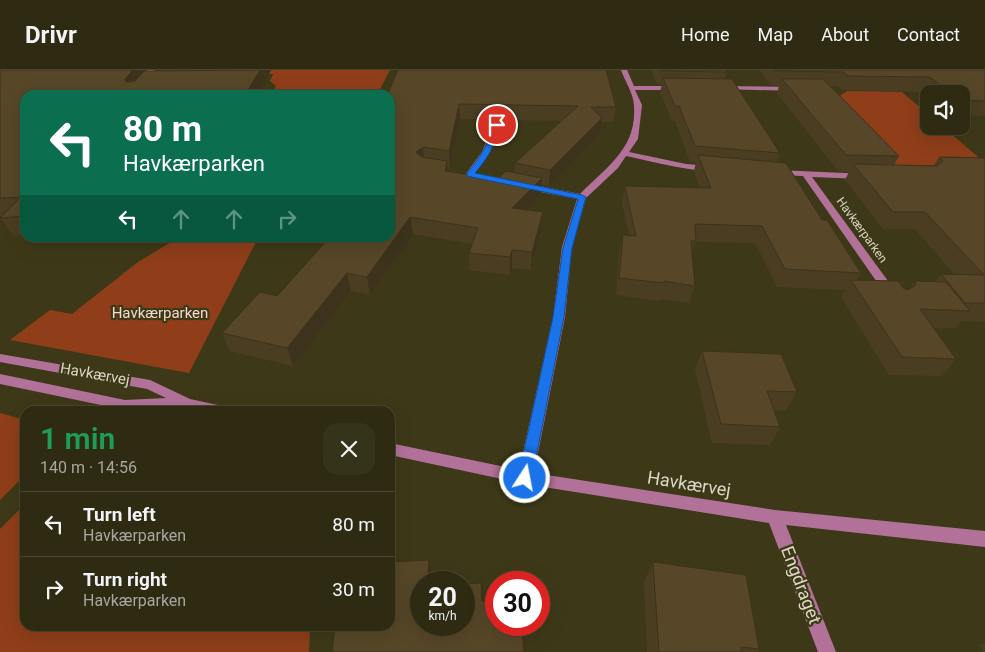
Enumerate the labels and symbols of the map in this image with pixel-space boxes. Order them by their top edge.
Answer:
pin [476,104,518,146]
street label: Havkærparken [834,195,890,265]
park label: Havkærparken [112,304,208,322]
street label: Havkærvej [59,359,131,389]
position arrow [498,451,550,503]
street label: Havkærvej [646,467,732,500]
street label: Engdraget [777,543,826,627]
speed limit sign: 30 [485,571,550,636]

